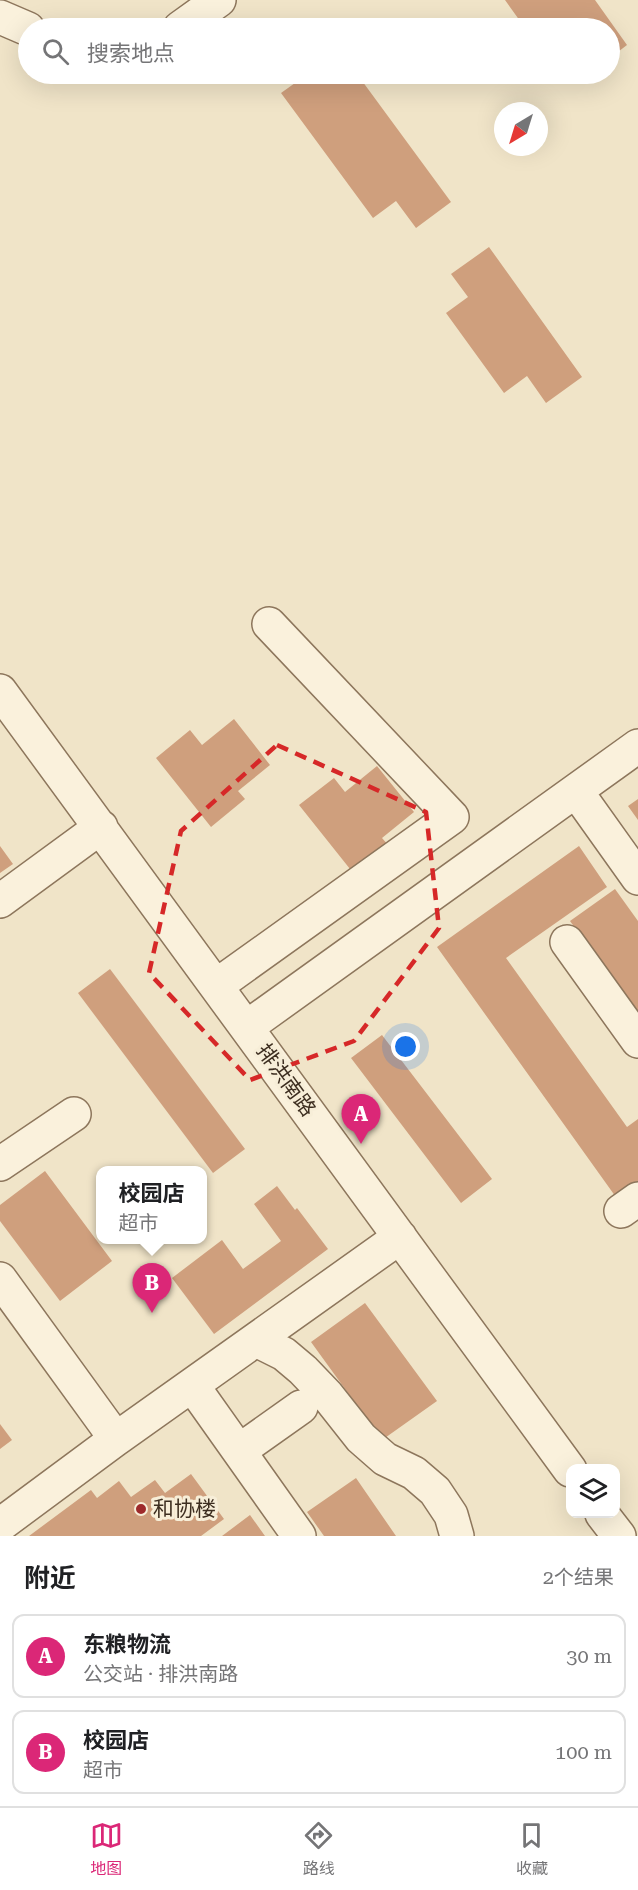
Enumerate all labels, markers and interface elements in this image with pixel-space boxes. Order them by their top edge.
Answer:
search box [18,18,620,84]
icon: search [39,35,72,68]
text: 搜索地点 [87,41,175,66]
north arrow [494,102,548,156]
your location [391,1032,420,1061]
street label: 排洪南路 [252,1039,320,1121]
pin: A [342,1094,380,1144]
popup [96,1166,207,1244]
text: 校园店 [118,1181,185,1206]
text: 超市 [118,1211,158,1235]
pin: B [132,1264,172,1313]
map controls [566,1464,620,1518]
button: layers [566,1464,620,1518]
place label: 和协楼 [153,1497,216,1521]
marker: 和协楼 [134,1502,148,1516]
text: 附近 [24,1563,76,1593]
text: 2个结果 [543,1565,614,1589]
text: 东粮物流 [83,1632,171,1657]
text: A [38,1644,53,1668]
text: 30 m [566,1644,612,1668]
text: 公交站 · 排洪南路 [83,1662,238,1686]
text: 校园店 [83,1728,149,1753]
text: B [38,1740,53,1764]
text: 100 m [555,1740,612,1764]
text: 超市 [83,1758,123,1782]
tab: 地图 [90,1819,123,1879]
tab: 路线 [302,1819,335,1879]
tab: 收藏 [515,1819,548,1879]

